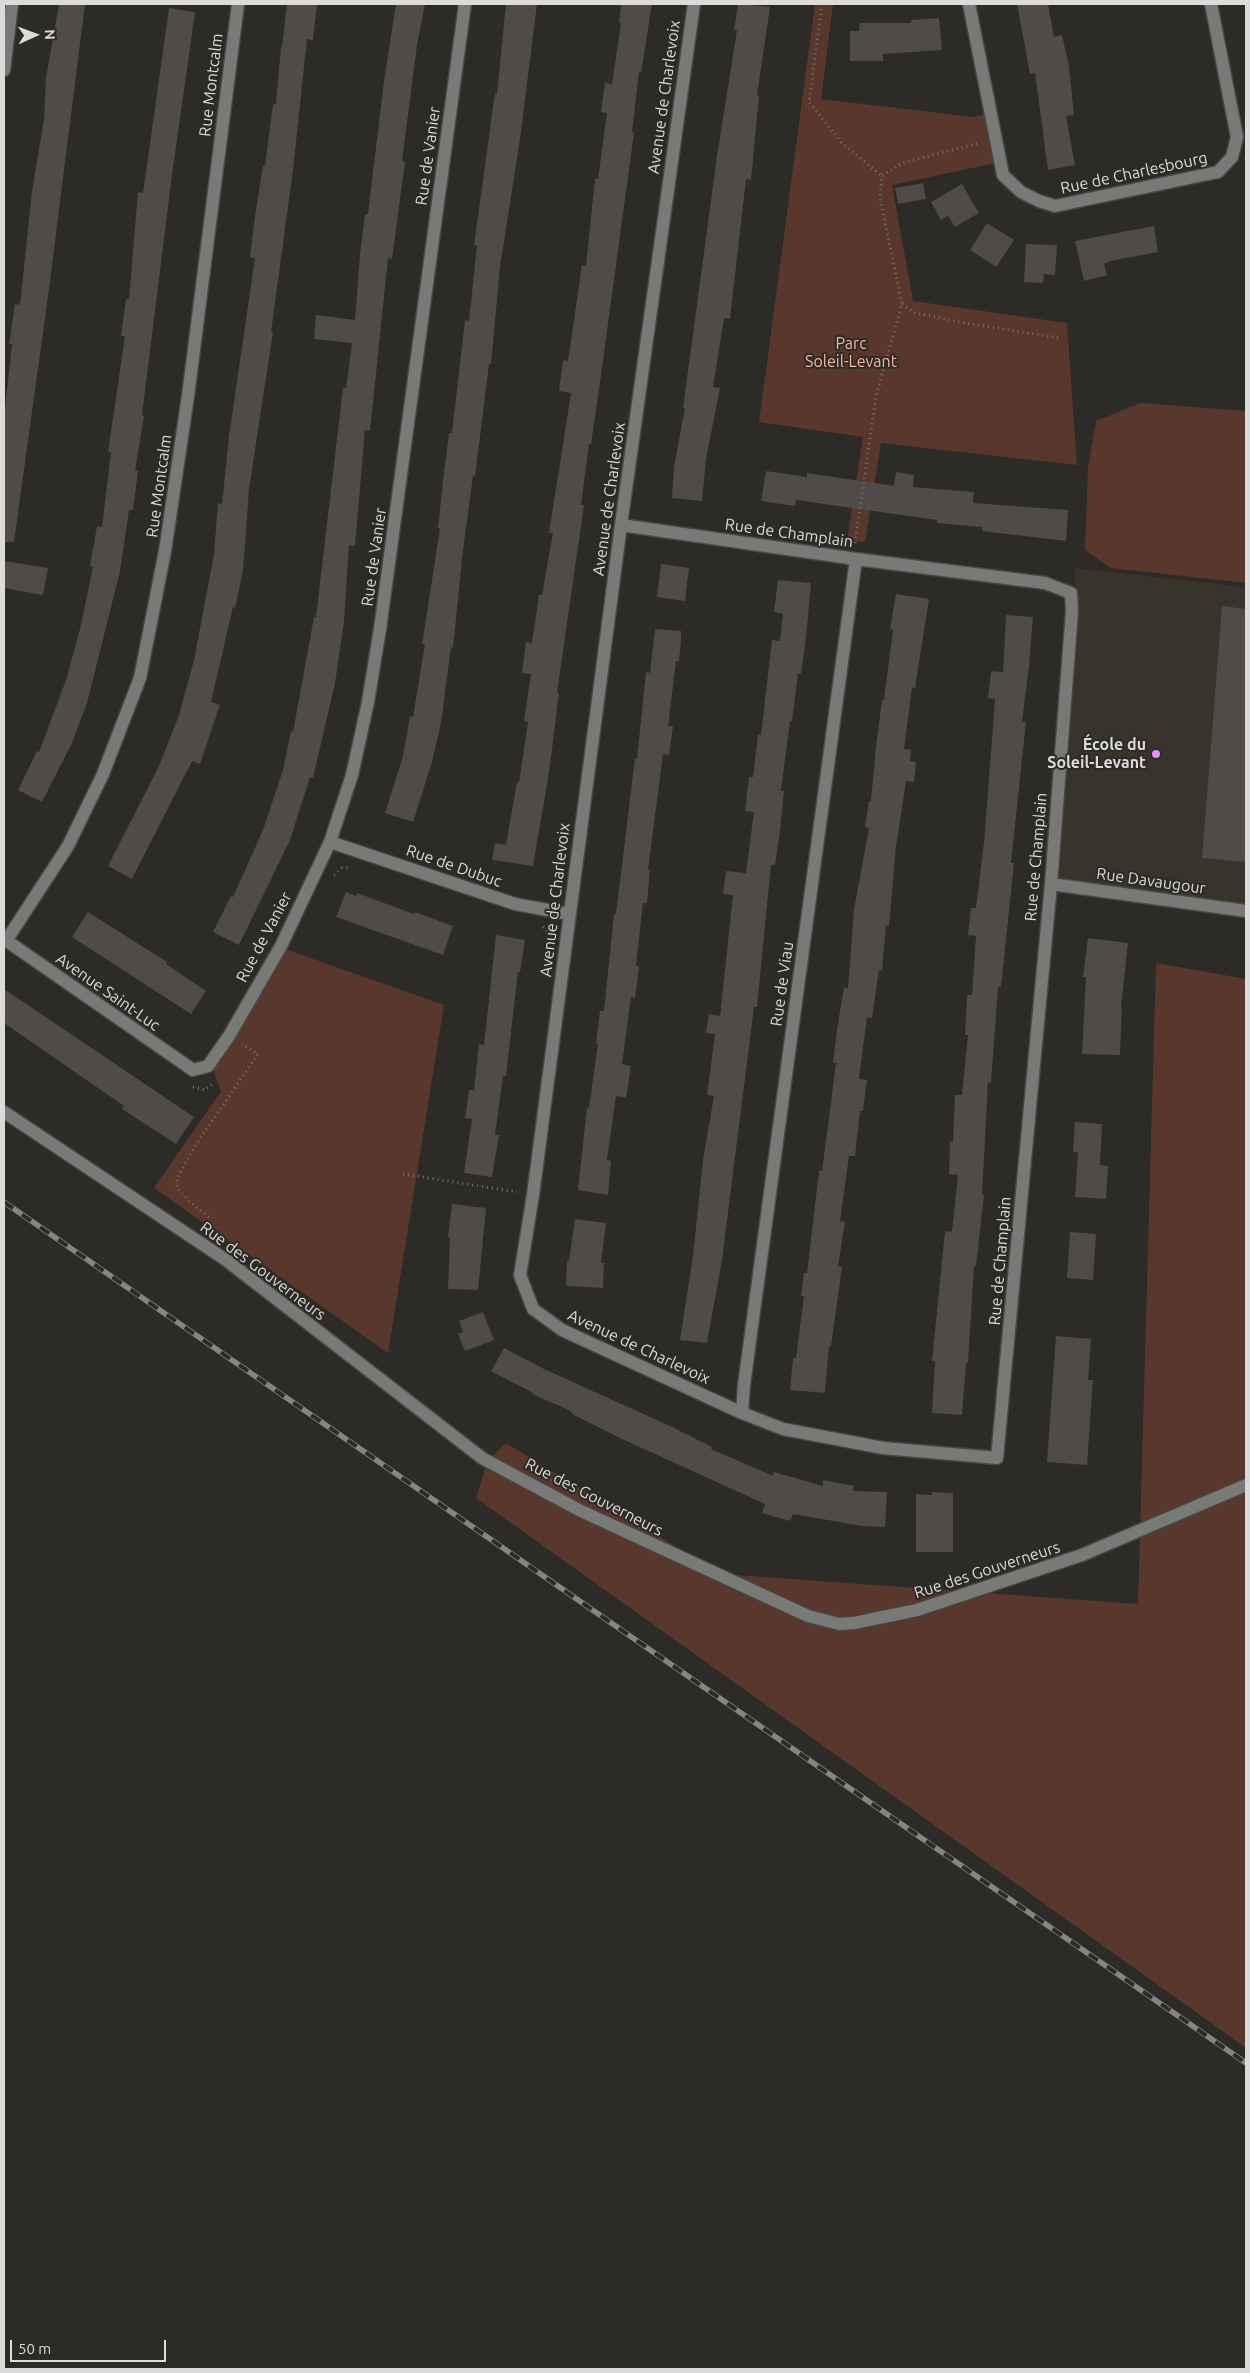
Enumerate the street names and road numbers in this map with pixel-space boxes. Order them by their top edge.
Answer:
street label: Avenue de Charlevoix [644,19,684,175]
street label: Rue Montcalm [195,32,227,138]
street label: Rue de Vanier [412,105,444,207]
street label: Rue de Charlesbourg [1059,148,1209,198]
street label: Avenue de Charlevoix [589,421,629,577]
street label: Rue Montcalm [142,433,176,539]
street label: Rue de Vanier [358,506,390,608]
street label: Rue de Champlain [724,514,854,552]
street label: Rue de Champlain [1021,792,1051,922]
street label: Avenue de Charlevoix [536,822,574,978]
street label: Rue de Dubuc [404,841,504,891]
street label: Rue Davaugour [1095,864,1207,898]
street label: Rue de Vanier [232,889,296,985]
street label: Rue de Viau [767,940,797,1028]
street label: Avenue Saint-Luc [52,949,164,1035]
street label: Rue de Champlain [985,1196,1015,1326]
street label: Rue des Gouverneurs [196,1218,330,1324]
street label: Avenue de Charlevoix [565,1306,713,1388]
street label: Rue des Gouverneurs [522,1454,666,1540]
street label: Rue des Gouverneurs [912,1537,1062,1603]

